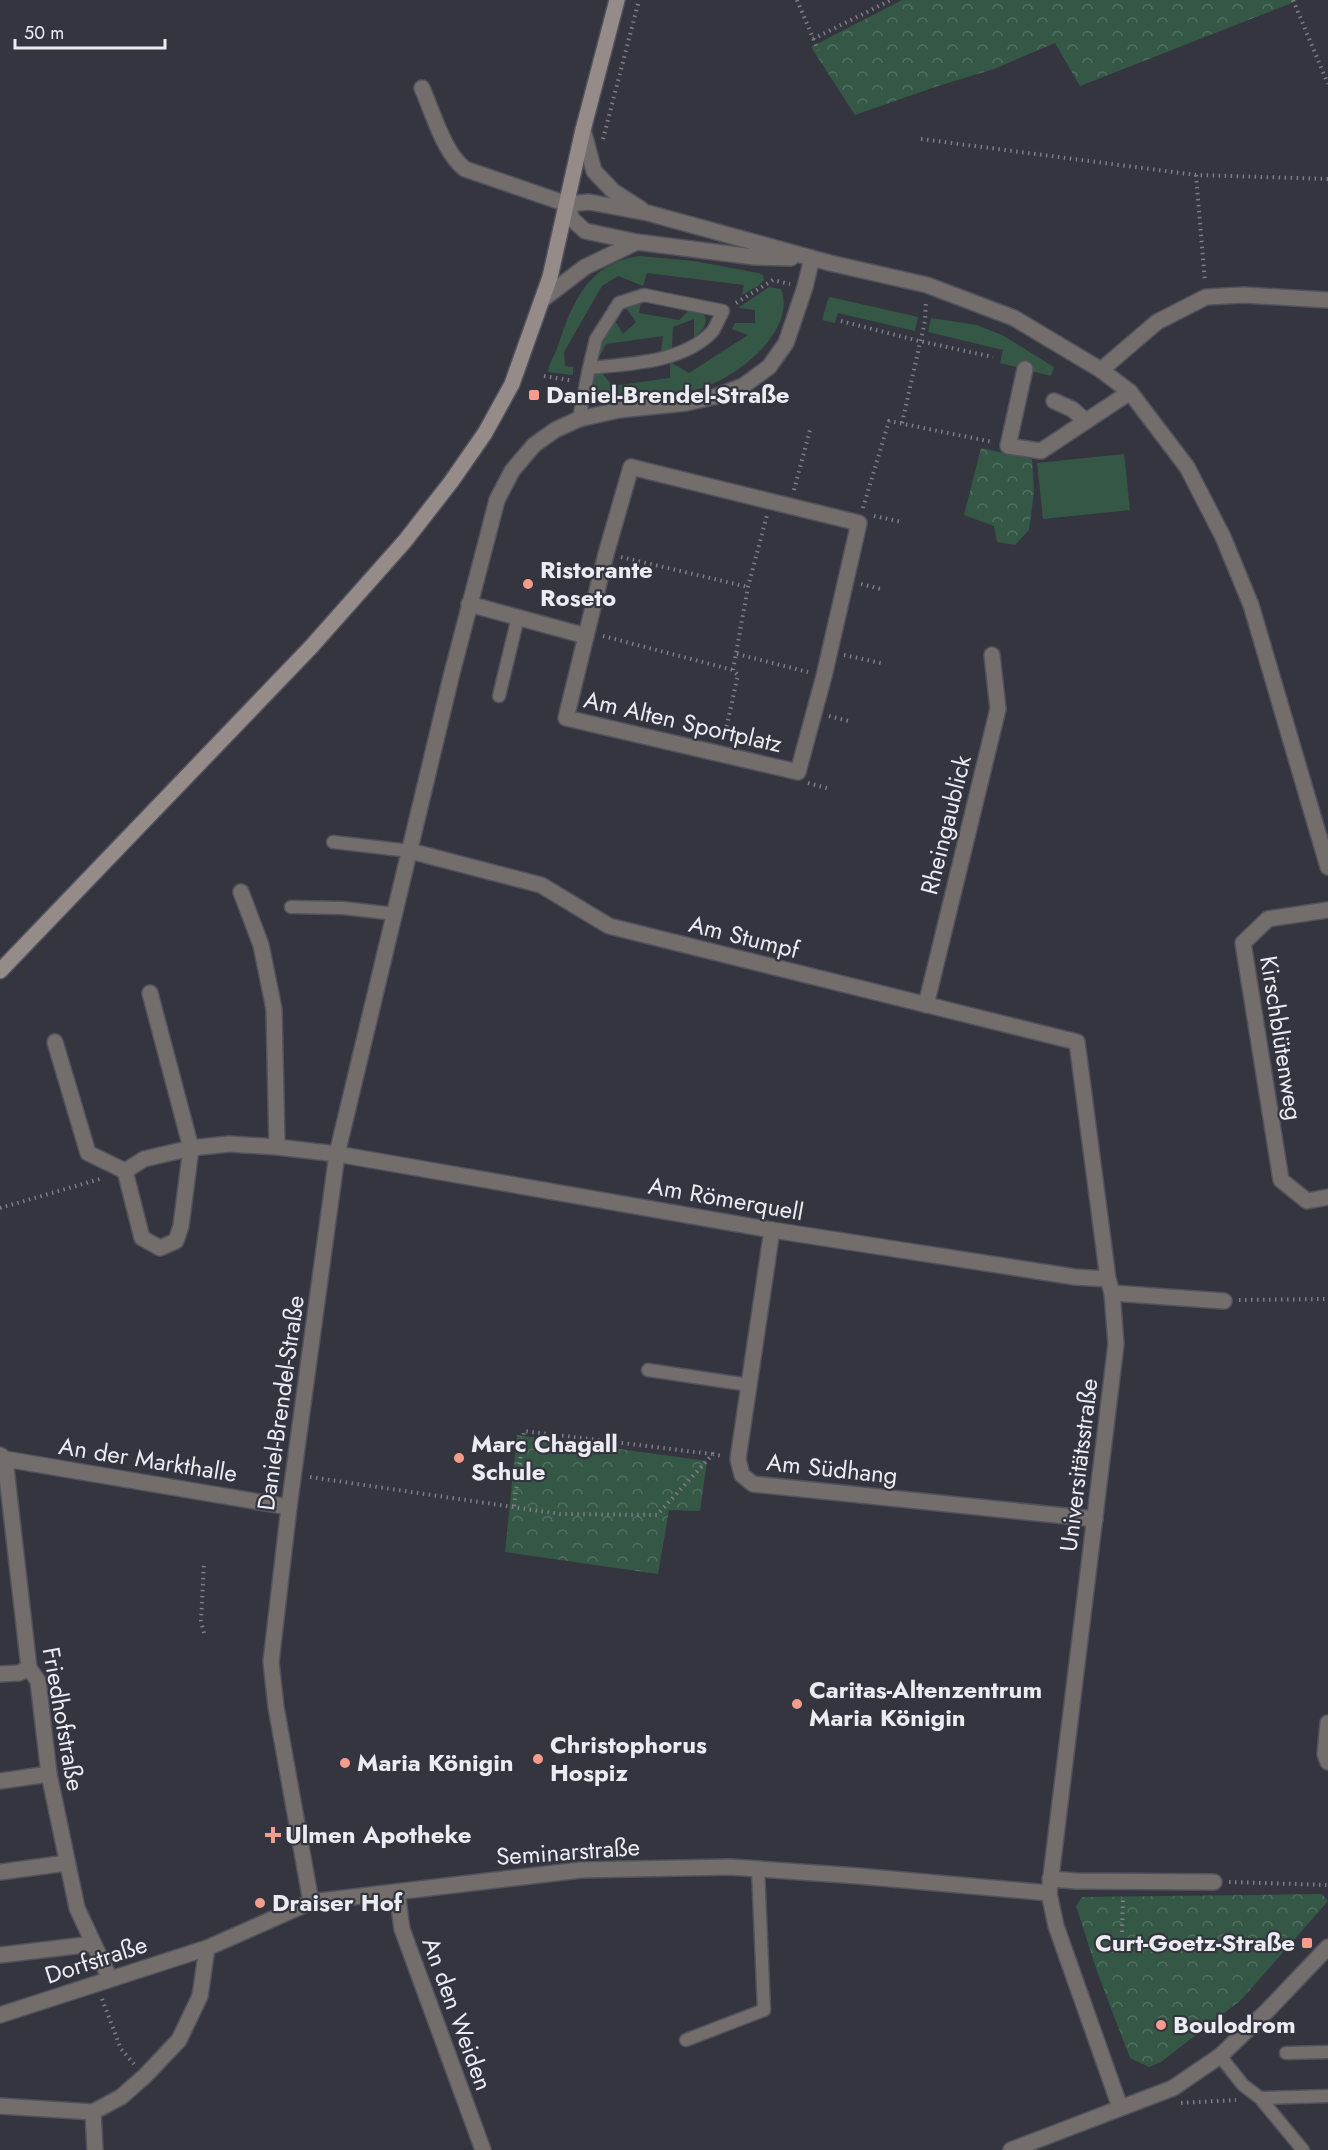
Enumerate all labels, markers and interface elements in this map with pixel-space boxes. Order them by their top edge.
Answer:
scale bar [15,12,165,50]
text: 50 m [24,20,64,46]
place label: Daniel-Brendel-Straße [546,377,790,412]
marker: Daniel-Brendel-Straße [527,388,541,402]
place label: Ristorante Roseto [540,552,653,615]
marker: Ristorante Roseto [521,577,535,591]
street label: Am Alten Sportplatz [581,682,786,761]
street label: Rheingaublick [911,751,980,898]
street label: Am Stumpf [685,906,804,967]
street label: Kirschblütenweg [1251,953,1312,1123]
street label: Am Römerquell [646,1168,806,1229]
street label: Daniel-Brendel-Straße [248,1293,313,1513]
street label: Universitätsstraße [1050,1376,1107,1554]
place label: Marc Chagall Schule [471,1426,618,1489]
street label: An der Markthalle [56,1428,240,1491]
street label: Am Südhang [765,1444,899,1493]
marker: Marc Chagall Schule [452,1451,466,1465]
street label: Friedhofstraße [34,1644,93,1794]
place label: Caritas-Altenzentrum Maria Königin [809,1672,1042,1735]
marker: Caritas-Altenzentrum Maria Königin [790,1697,804,1711]
place label: Christophorus Hospiz [550,1727,707,1790]
place label: Maria Königin [357,1745,514,1780]
marker: Christophorus Hospiz [531,1752,545,1766]
marker: Maria Königin [338,1756,352,1770]
place label: Ulmen Apotheke [285,1817,472,1852]
marker: Ulmen Apotheke [266,1828,280,1842]
street label: Seminarstraße [495,1829,641,1874]
place label: Draiser Hof [272,1885,404,1920]
marker: Draiser Hof [253,1896,267,1910]
place label: Curt-Goetz-Straße [1095,1925,1295,1960]
street label: Dorfstraße [40,1927,151,1992]
street label: An den Weiden [414,1932,501,2095]
marker: Curt-Goetz-Straße [1300,1936,1314,1950]
place label: Boulodrom [1173,2007,1296,2042]
marker: Boulodrom [1154,2018,1168,2032]

